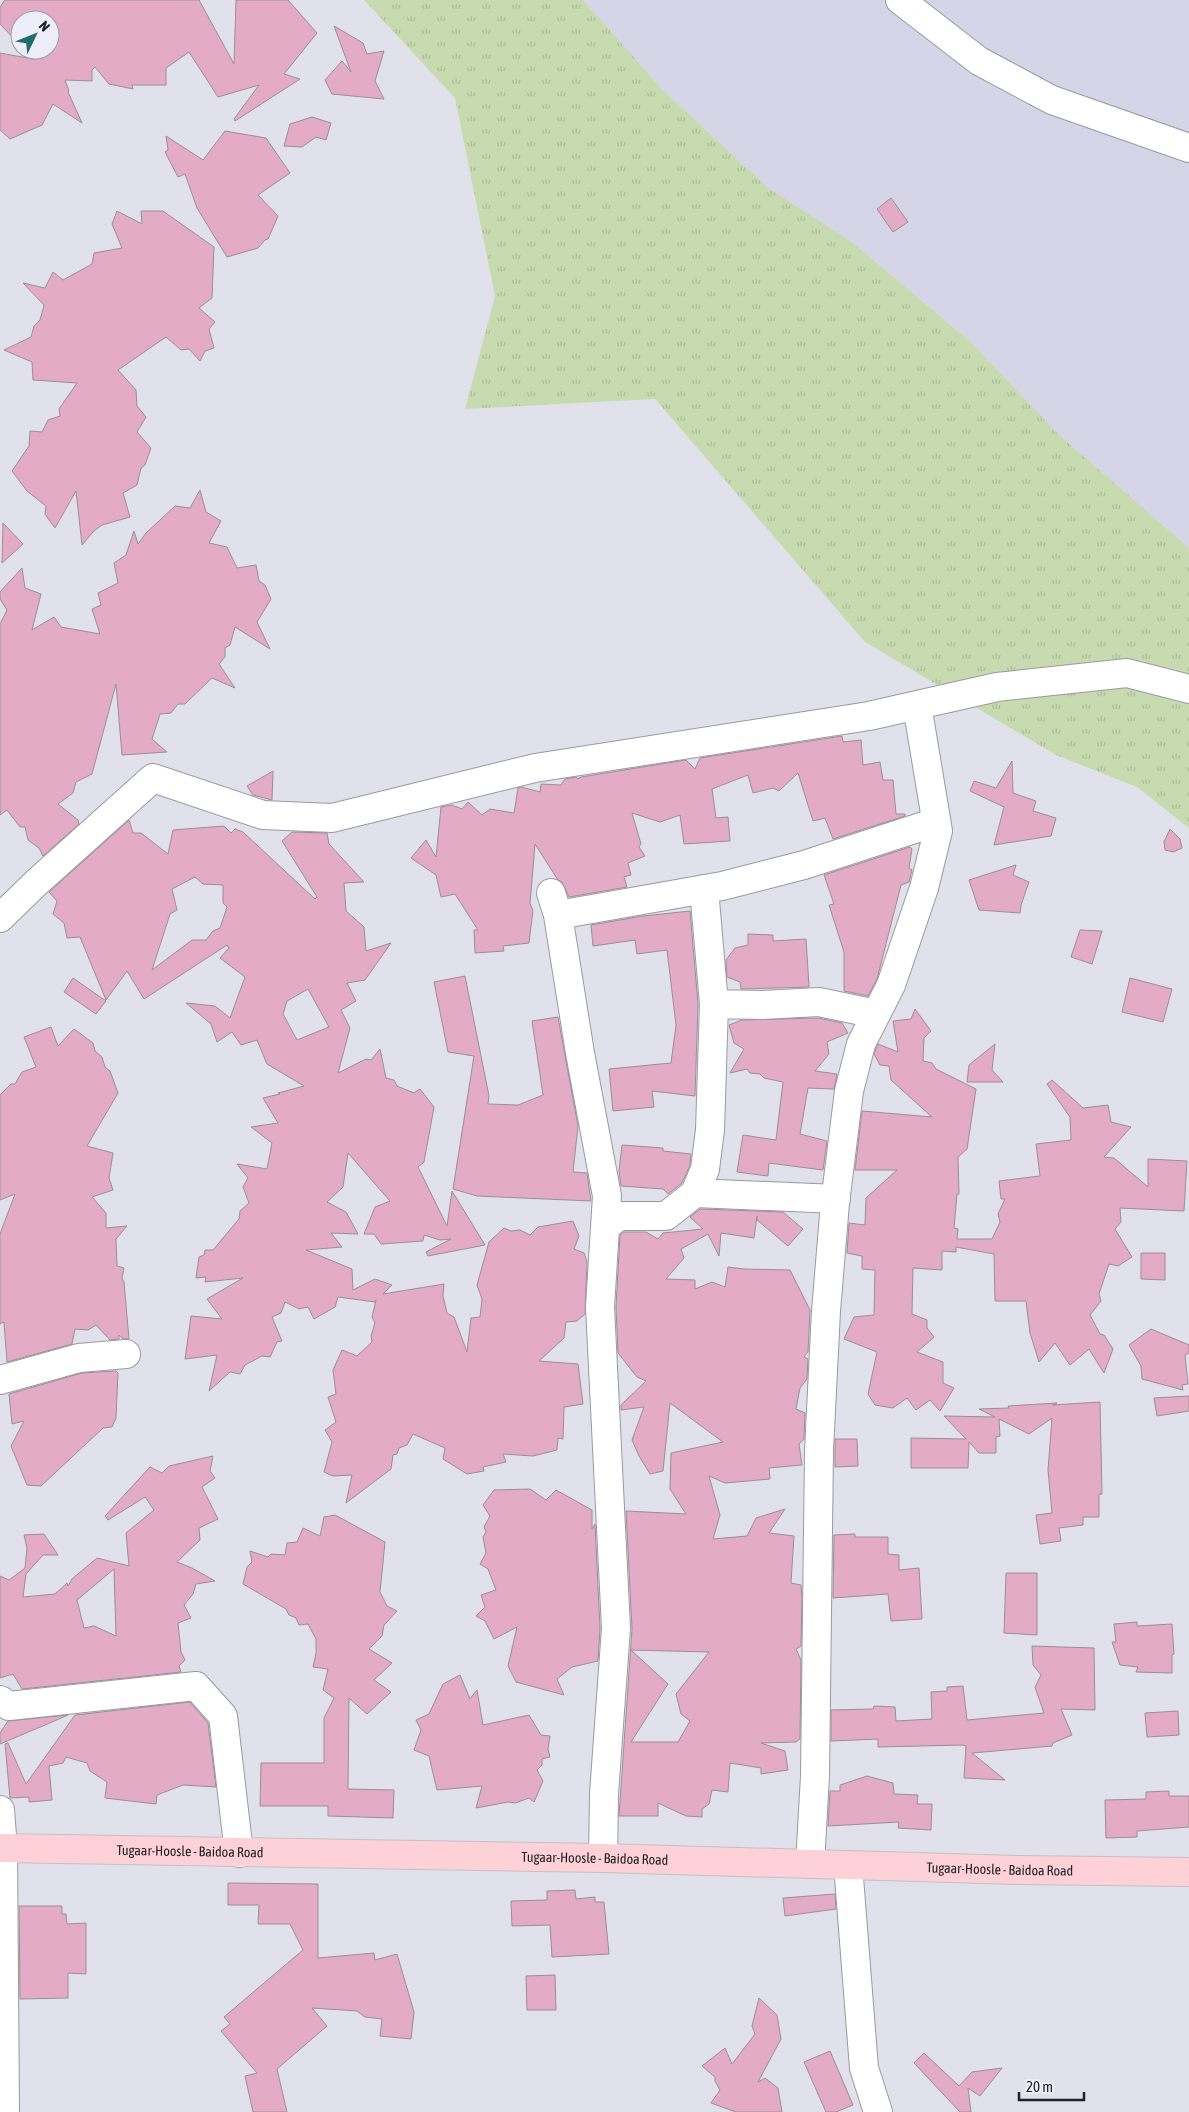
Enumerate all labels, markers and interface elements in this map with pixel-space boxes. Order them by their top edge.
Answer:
north arrow [10,10,60,60]
text: N [36,18,53,35]
street label: Tugaar-Hoosle - Baidoa Road [116,1842,264,1860]
street label: Tugaar-Hoosle - Baidoa Road [521,1849,669,1868]
street label: Tugaar-Hoosle - Baidoa Road [926,1859,1073,1879]
scale bar [1019,2070,1084,2102]
text: 20 m [1026,2078,1053,2095]

